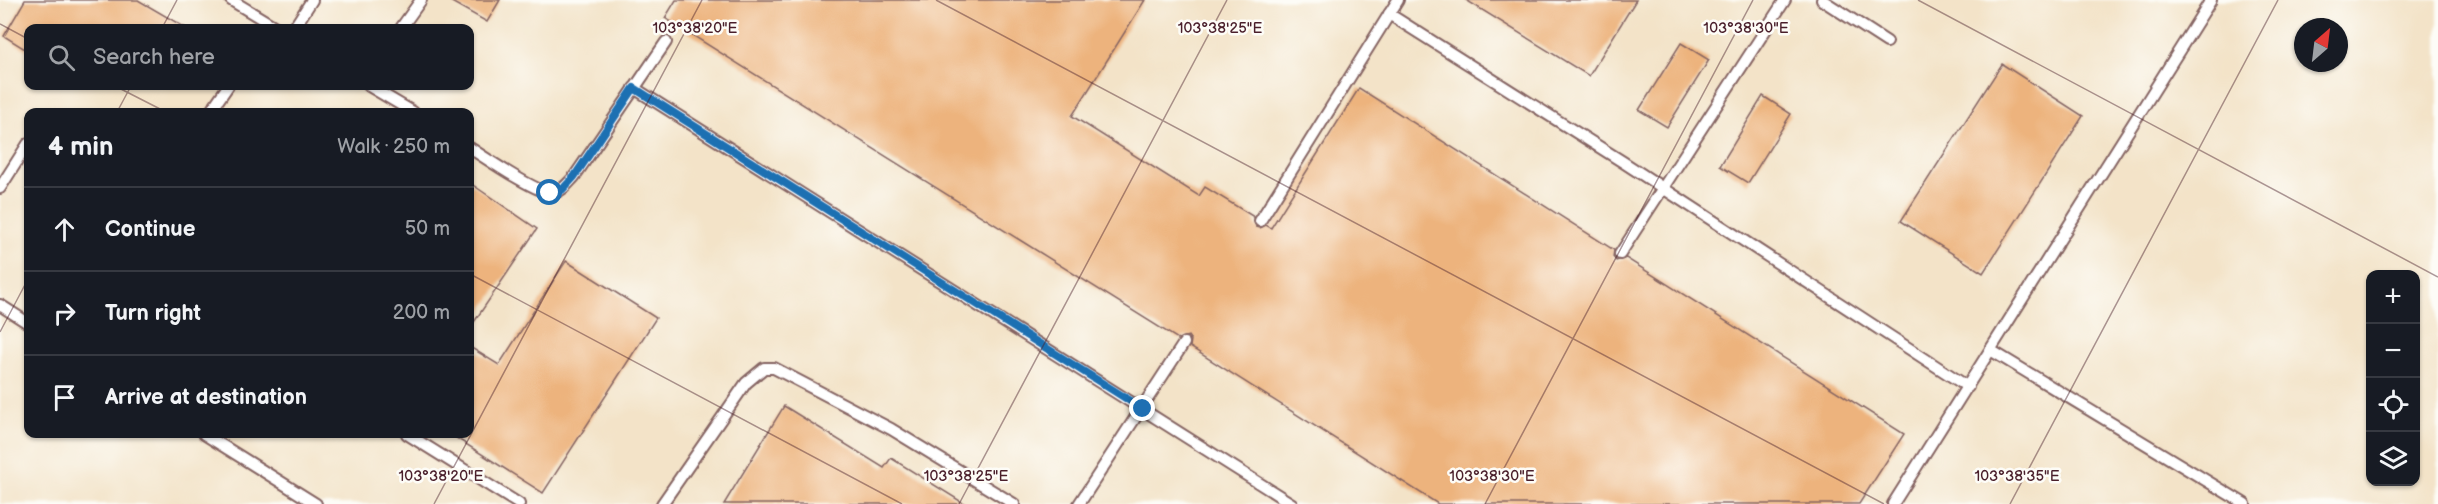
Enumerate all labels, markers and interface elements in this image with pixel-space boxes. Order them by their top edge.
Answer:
north arrow [2294,18,2348,72]
text: 103°38'20"E [653,19,738,38]
text: 103°38'25"E [1178,19,1262,38]
text: 103°38'30"E [1703,19,1789,38]
search box [24,24,474,90]
icon: search [45,41,78,74]
text: Search here [93,44,215,71]
text: 4 min [48,132,113,163]
text: Walk · 250 m [337,135,450,159]
route start [536,179,562,205]
icon: ahead [48,213,81,246]
text: Continue [105,216,195,243]
text: 50 m [405,217,450,241]
map controls [2366,270,2420,486]
button: + [2366,270,2420,324]
icon: right [48,297,81,330]
text: Turn right [105,300,201,327]
text: 200 m [393,301,450,325]
button: − [2366,324,2420,378]
button: locate [2366,378,2420,432]
icon: arrive [48,381,81,414]
text: Arrive at destination [105,384,307,411]
route end [1129,395,1155,421]
button: layers [2366,432,2420,486]
text: 103°38'20"E [399,467,484,486]
text: 103°38'25"E [924,467,1008,486]
text: 103°38'30"E [1449,467,1535,486]
text: 103°38'35"E [1974,467,2060,486]

